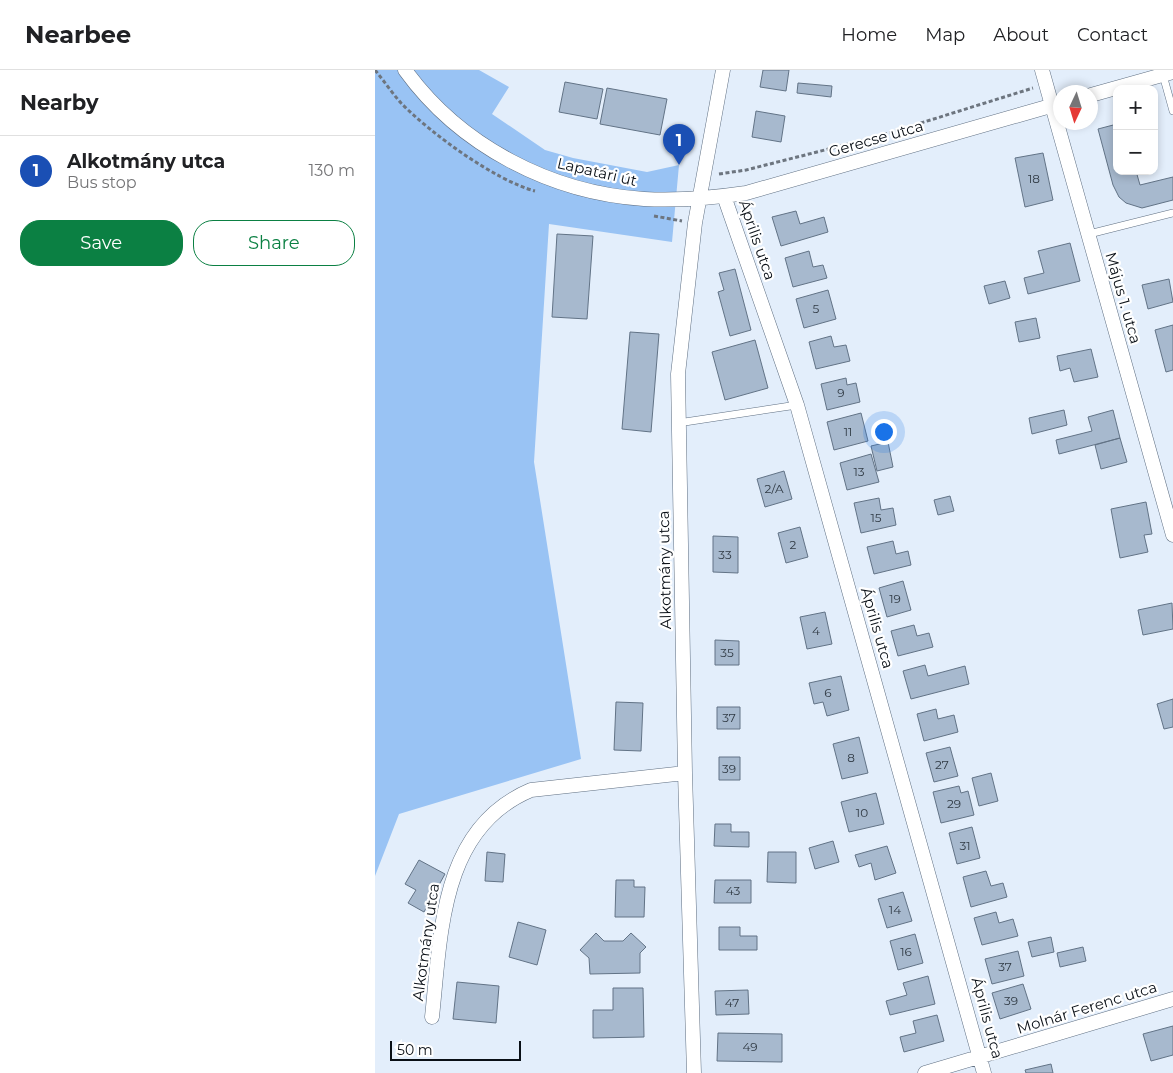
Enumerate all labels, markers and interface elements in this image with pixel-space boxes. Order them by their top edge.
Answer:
text: Nearbee [25,20,131,49]
text: Home [841,24,897,46]
text: Map [925,24,965,46]
text: About [993,24,1049,46]
text: Contact [1077,24,1148,46]
north arrow [1053,85,1098,130]
map controls [1113,85,1158,175]
button: + [1113,85,1158,130]
text: Nearby [20,90,99,115]
street label: Gerecse utca [826,116,925,161]
pin: 1 [663,124,695,165]
button: − [1113,130,1158,175]
text: Alkotmány utca [67,150,225,173]
street label: Lapatári út [555,153,639,190]
text: 1 [33,161,39,180]
text: 130 m [308,161,355,180]
house number: 18 [1028,171,1040,186]
text: Bus stop [67,173,137,192]
street label: Április utca [735,197,780,282]
button: Save [20,220,183,266]
button: Share [193,220,355,266]
street label: Május 1. utca [1101,250,1146,346]
house number: 5 [813,301,820,316]
house number: 9 [837,385,845,400]
your location [871,419,897,445]
house number: 11 [844,424,852,439]
house number: 13 [853,464,865,479]
house number: 2/A [764,481,784,496]
street label: Alkotmány utca [654,510,675,630]
house number: 15 [870,510,882,525]
house number: 2 [790,537,797,552]
house number: 33 [718,547,732,562]
street label: Április utca [857,585,898,671]
house number: 19 [889,591,901,606]
house number: 4 [812,623,820,638]
house number: 35 [720,645,734,660]
house number: 6 [824,685,832,700]
house number: 37 [722,710,736,725]
house number: 8 [847,750,855,765]
house number: 27 [935,757,949,772]
house number: 39 [722,761,736,776]
house number: 29 [947,796,961,811]
house number: 10 [856,805,868,820]
house number: 31 [959,838,971,853]
street label: Alkotmány utca [408,882,443,1002]
house number: 43 [726,883,740,898]
house number: 14 [889,902,901,917]
house number: 16 [900,944,912,959]
house number: 37 [998,959,1012,974]
street label: Április utca [968,975,1007,1061]
street label: Molnár Ferenc utca [1014,977,1159,1038]
house number: 39 [1004,993,1018,1008]
house number: 47 [725,995,739,1010]
scale bar [390,1038,521,1061]
house number: 49 [742,1039,758,1054]
text: 50 m [397,1041,433,1059]

